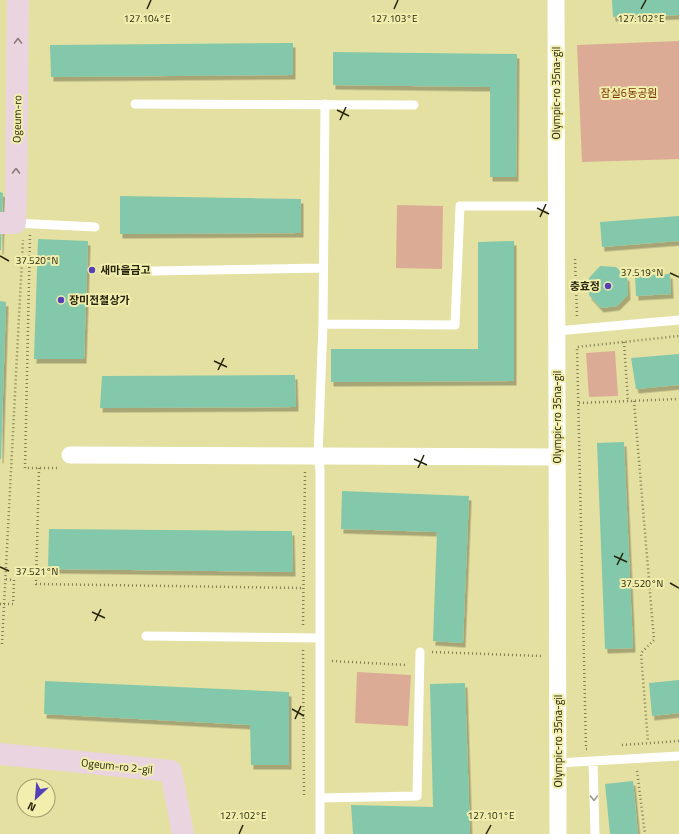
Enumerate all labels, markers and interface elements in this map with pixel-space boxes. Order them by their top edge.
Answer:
text: 127.104°E [124,11,171,26]
text: 127.103°E [371,11,418,26]
text: 127.102°E [618,11,665,26]
one-way arrow [14,38,22,44]
street label: Olympic-ro 35na-gil [548,47,564,139]
park label: 잠실6동공원 [601,85,657,101]
street label: Ogeum-ro [9,95,25,143]
one-way arrow [12,168,21,174]
text: 37.520°N [16,253,58,268]
place label: 새마을금고 [100,262,151,278]
marker: 새마을금고 [87,265,97,275]
text: 37.519°N [621,265,663,280]
place label: 충효정 [570,278,600,294]
marker: 충효정 [603,281,613,291]
place label: 장미전철상가 [69,292,130,308]
marker: 장미전철상가 [56,295,66,305]
street label: Olympic-ro 35na-gil [549,371,565,463]
text: 37.521°N [16,564,58,579]
text: 37.520°N [621,576,663,591]
street label: Olympic-ro 35na-gil [550,695,566,787]
street label: Ogeum-ro 2-gil [80,754,154,778]
north arrow [16,778,56,818]
one-way arrow [590,795,598,801]
text: N [25,798,39,816]
text: 127.102°E [220,808,267,823]
text: 127.101°E [468,808,515,823]

